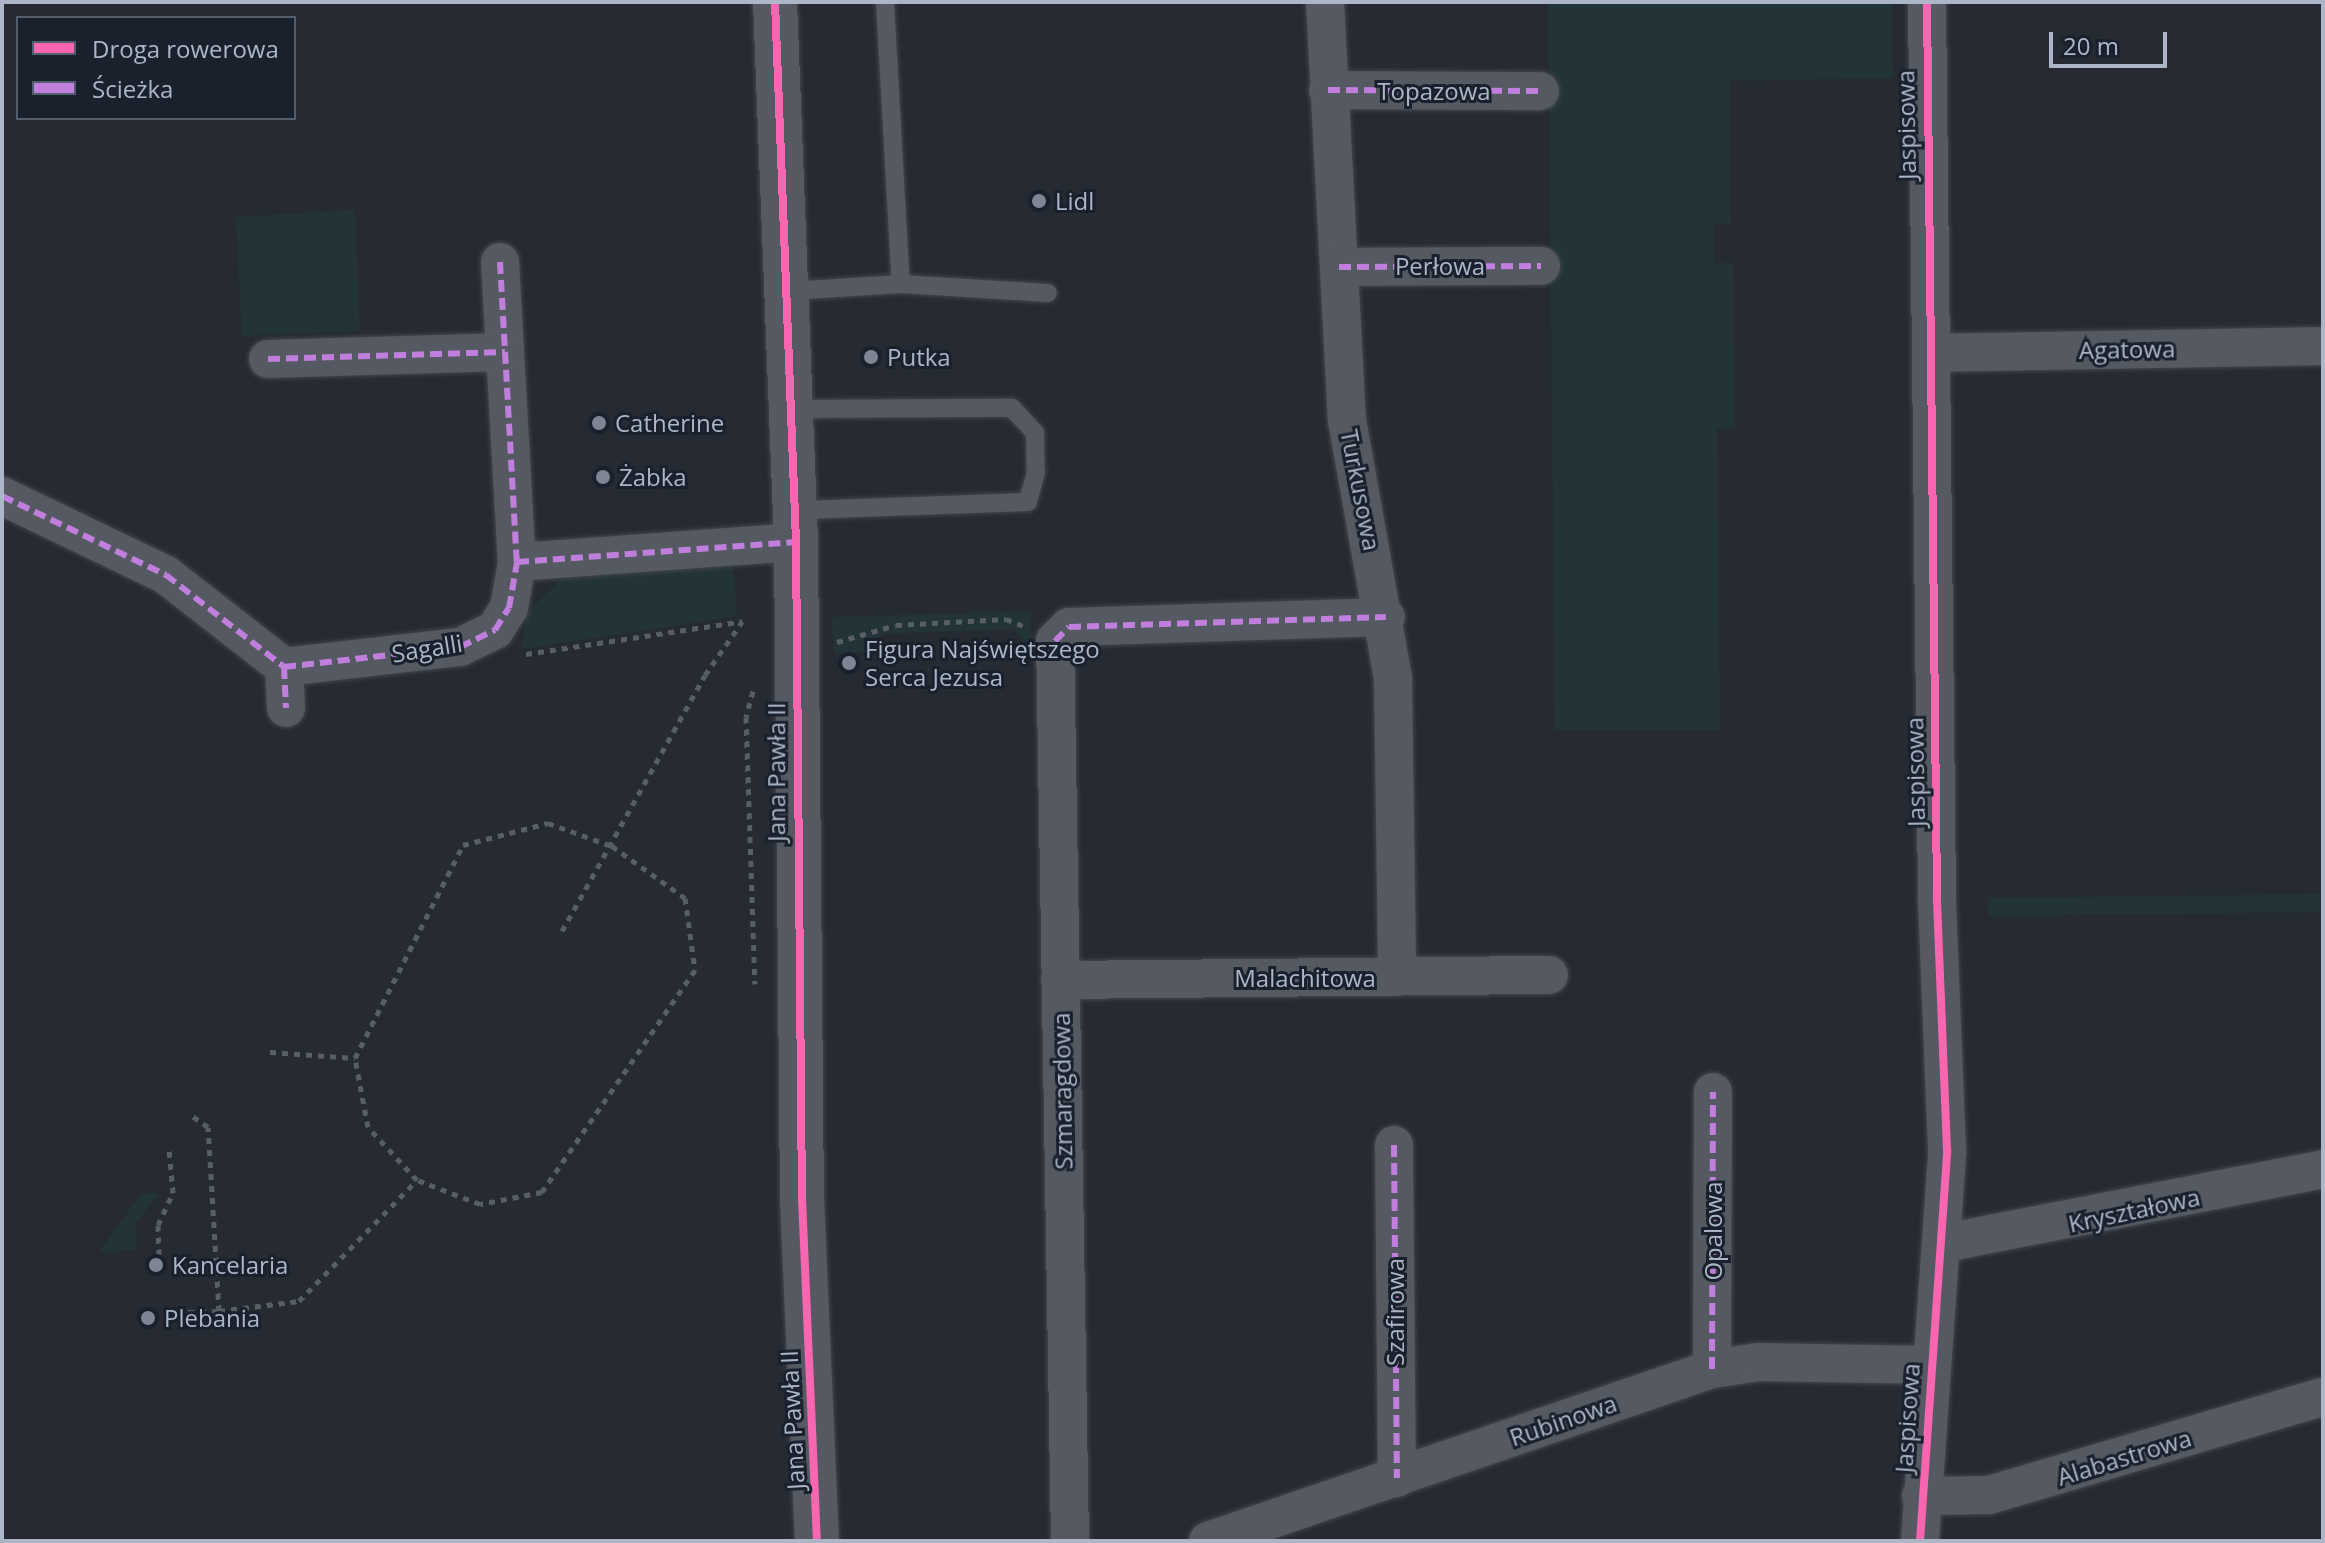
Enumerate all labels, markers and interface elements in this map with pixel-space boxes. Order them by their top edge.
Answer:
legend [16,16,296,120]
scale bar [2053,16,2171,66]
text: 20 m [2063,29,2119,62]
text: Droga rowerowa [92,32,279,65]
street label: Jaspisowa [1891,70,1921,180]
text: Ścieżka [92,72,173,105]
street label: Topazowa [1377,77,1491,105]
place label: Lidl [1055,187,1094,215]
marker: Lidl [1030,192,1048,210]
street label: Perłowa [1395,252,1485,280]
street label: Agatowa [2079,334,2175,364]
place label: Putka [887,343,951,371]
marker: Putka [862,348,880,366]
place label: Catherine [615,409,724,437]
marker: Catherine [590,414,608,432]
street label: Turkusowa [1335,427,1387,553]
place label: Żabka [619,463,687,491]
marker: Żabka [594,468,612,486]
street label: Sagalli [390,628,464,668]
place label: Figura Najświętszego Serca Jezusa [865,635,1100,691]
marker: Figura Najświętszego Serca Jezusa [840,654,858,672]
street label: Jana Pawła II [762,702,790,842]
street label: Jaspisowa [1900,717,1930,827]
street label: Malachitowa [1234,964,1376,992]
street label: Szmaragdowa [1046,1012,1078,1170]
street label: Opalowa [1699,1181,1727,1281]
street label: Kryształowa [2066,1182,2202,1238]
place label: Kancelaria [172,1251,288,1279]
marker: Kancelaria [147,1256,165,1274]
street label: Szafirowa [1381,1258,1409,1366]
place label: Plebania [164,1304,260,1332]
marker: Plebania [139,1309,157,1327]
street label: Jana Pawła II [774,1350,810,1490]
street label: Jaspisowa [1889,1362,1925,1474]
street label: Rubinowa [1506,1388,1620,1452]
street label: Alabastrowa [2053,1423,2195,1491]

